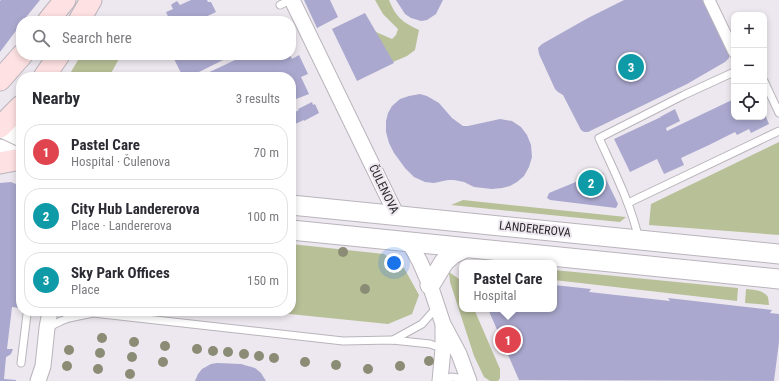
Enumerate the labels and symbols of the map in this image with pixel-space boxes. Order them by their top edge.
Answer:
pin: 3 [618,52,644,82]
street label: ČULENOVA [366,162,403,216]
pin: 2 [578,168,604,198]
street label: LANDEREROVA [498,218,572,240]
your location [384,253,404,273]
pin: 1 [495,325,521,355]

